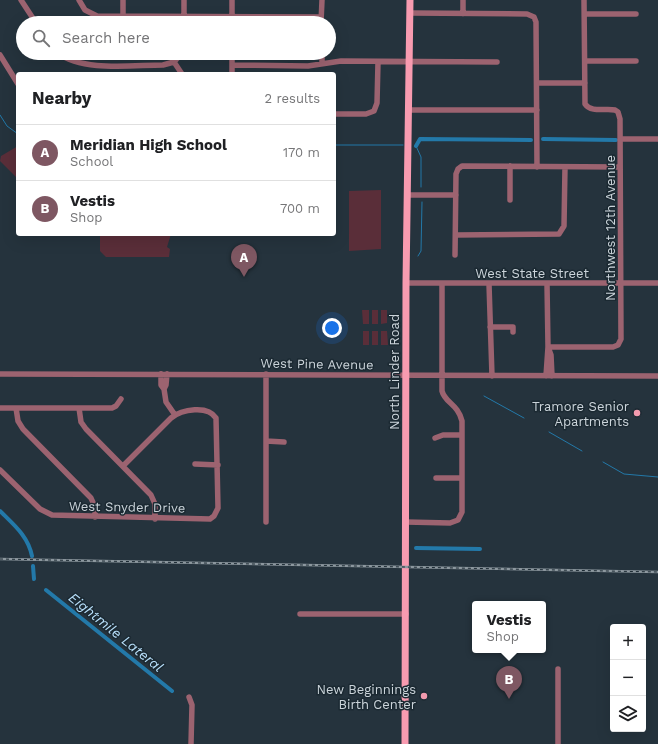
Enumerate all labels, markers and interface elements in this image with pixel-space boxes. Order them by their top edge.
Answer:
search box [16,16,336,60]
icon: search [30,27,52,49]
text: Search here [62,29,150,47]
text: Nearby [32,88,91,108]
text: 2 results [265,91,320,106]
text: Meridian High School [70,136,227,154]
text: A [41,145,49,160]
text: 170 m [283,145,320,160]
text: School [70,154,113,169]
street label: Northwest 12th Avenue [603,155,618,301]
text: Vestis [70,192,115,210]
text: B [41,201,49,216]
text: 700 m [280,201,320,216]
text: Shop [70,210,102,225]
pin: A [231,244,257,277]
street label: West State Street [475,266,589,281]
street label: North Linder Road [387,314,402,430]
your location [322,318,342,338]
street label: West Pine Avenue [260,356,374,372]
place label: Tramore Senior Apartments [532,399,629,429]
marker: Tramore Senior Apartments [632,408,642,418]
street label: West Snyder Drive [69,498,185,516]
water label: Eightmile Lateral [66,589,166,675]
popup [472,601,546,653]
text: Vestis [487,611,531,629]
map controls [610,624,646,732]
button: + [610,624,646,660]
text: Shop [487,629,519,644]
button: − [610,660,646,696]
pin: B [496,666,522,699]
place label: New Beginnings Birth Center [316,682,416,712]
marker: New Beginnings Birth Center [419,691,429,701]
button: layers [610,696,646,732]

